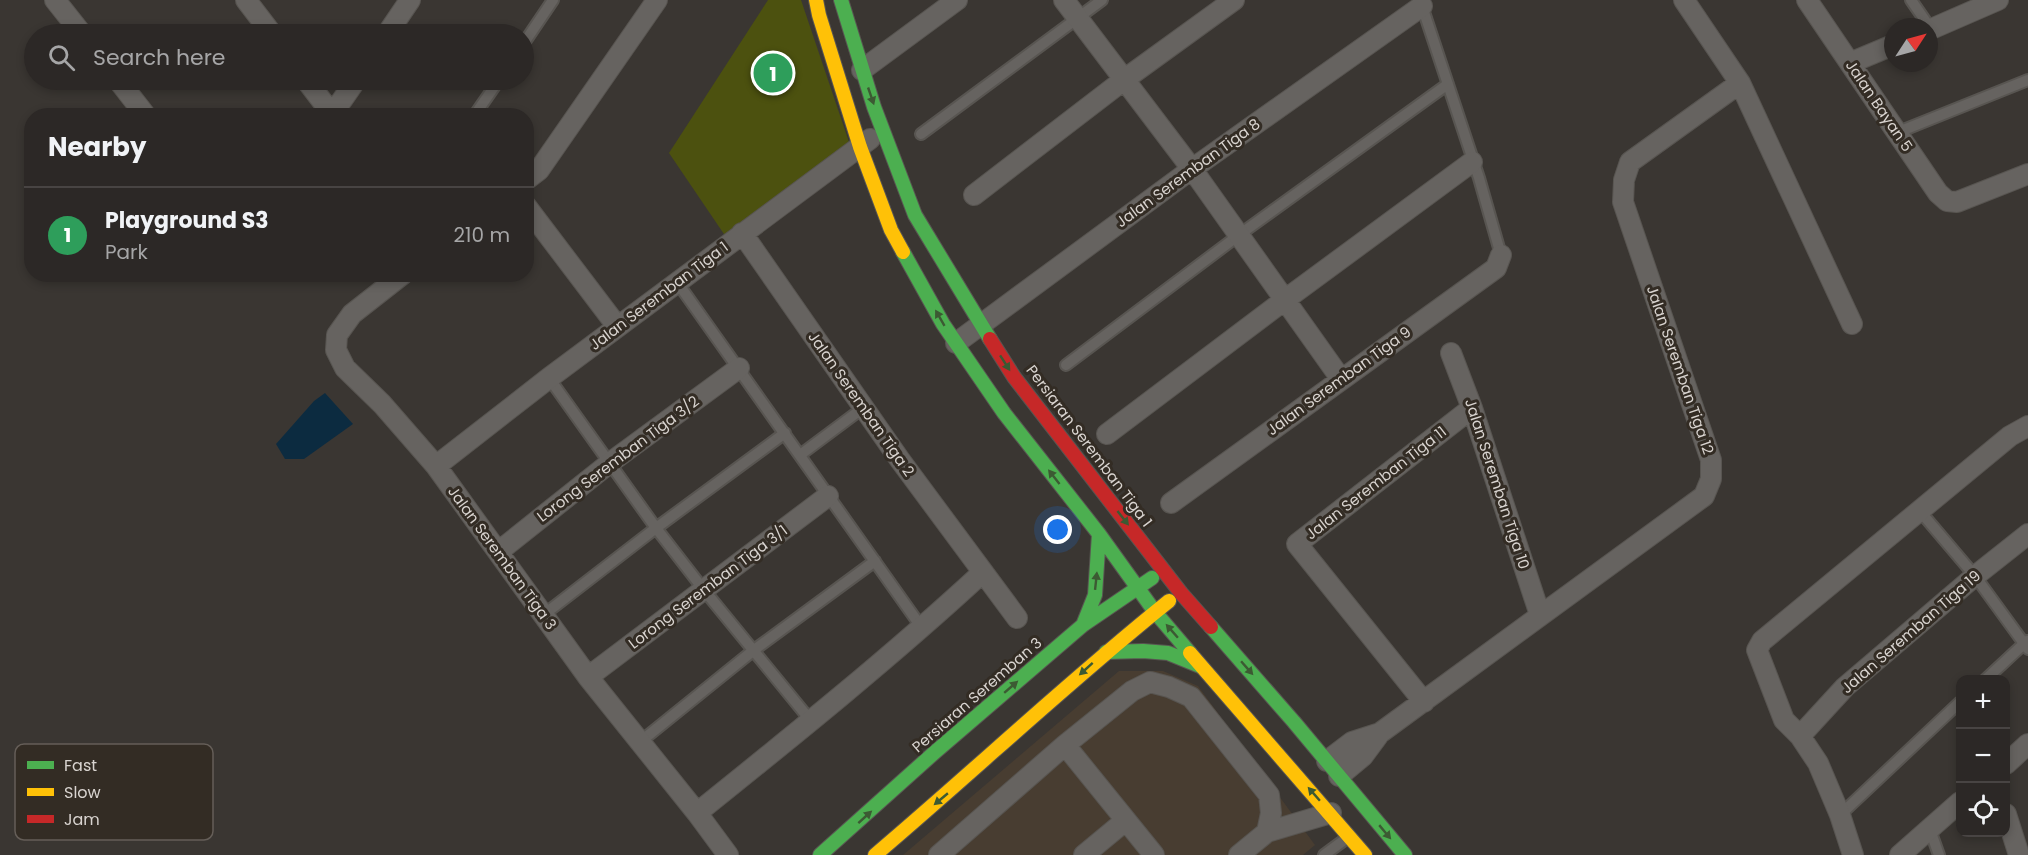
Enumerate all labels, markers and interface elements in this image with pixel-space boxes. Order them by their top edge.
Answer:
north arrow [1884,18,1938,72]
search box [24,24,534,90]
icon: search [45,41,78,74]
text: Search here [93,42,226,73]
pin: 1 [754,50,792,96]
street label: Jalan Bayan 5 [1841,56,1918,156]
one-way arrow [866,87,876,105]
street label: Jalan Seremban Tiga 8 [1111,113,1264,232]
text: Nearby [48,129,146,165]
text: Playground S3 [105,205,269,236]
text: 1 [64,221,71,249]
text: 210 m [454,221,510,249]
street label: Jalan Seremban Tiga 1 [585,236,732,355]
text: Park [105,238,148,266]
street label: Jalan Seremban Tiga 12 [1642,283,1719,457]
one-way arrow [935,310,946,326]
street label: Jalan Seremban Tiga 9 [1262,321,1415,440]
street label: Jalan Seremban Tiga 2 [803,327,920,480]
one-way arrow [999,354,1011,370]
street label: Persiaran Seremban Tiga 1 [1021,360,1157,531]
street label: Lorong Seremban Tiga 3/2 [532,391,703,527]
street label: Jalan Seremban Tiga 10 [1460,396,1535,572]
street label: Jalan Seremban Tiga 11 [1301,421,1451,544]
one-way arrow [1048,469,1060,484]
street label: Jalan Seremban Tiga 3 [443,482,562,634]
one-way arrow [1116,510,1129,526]
your location [1043,515,1072,544]
street label: Lorong Seremban Tiga 3/1 [624,520,792,653]
street label: Jalan Seremban Tiga 19 [1837,565,1985,698]
one-way arrow [1091,571,1101,590]
one-way arrow [1166,624,1179,639]
street label: Persiaran Seremban 3 [907,632,1046,757]
one-way arrow [1240,660,1253,675]
one-way arrow [1079,662,1094,676]
map controls [1956,675,2010,837]
button: + [1956,675,2010,729]
one-way arrow [1003,681,1019,694]
button: − [1956,729,2010,783]
legend [15,744,213,840]
text: Fast [64,754,97,777]
text: Slow [64,781,101,804]
button: locate [1956,783,2010,837]
one-way arrow [1308,787,1321,802]
one-way arrow [934,792,949,805]
text: Jam [64,808,100,831]
one-way arrow [857,810,872,824]
one-way arrow [1378,824,1391,839]

